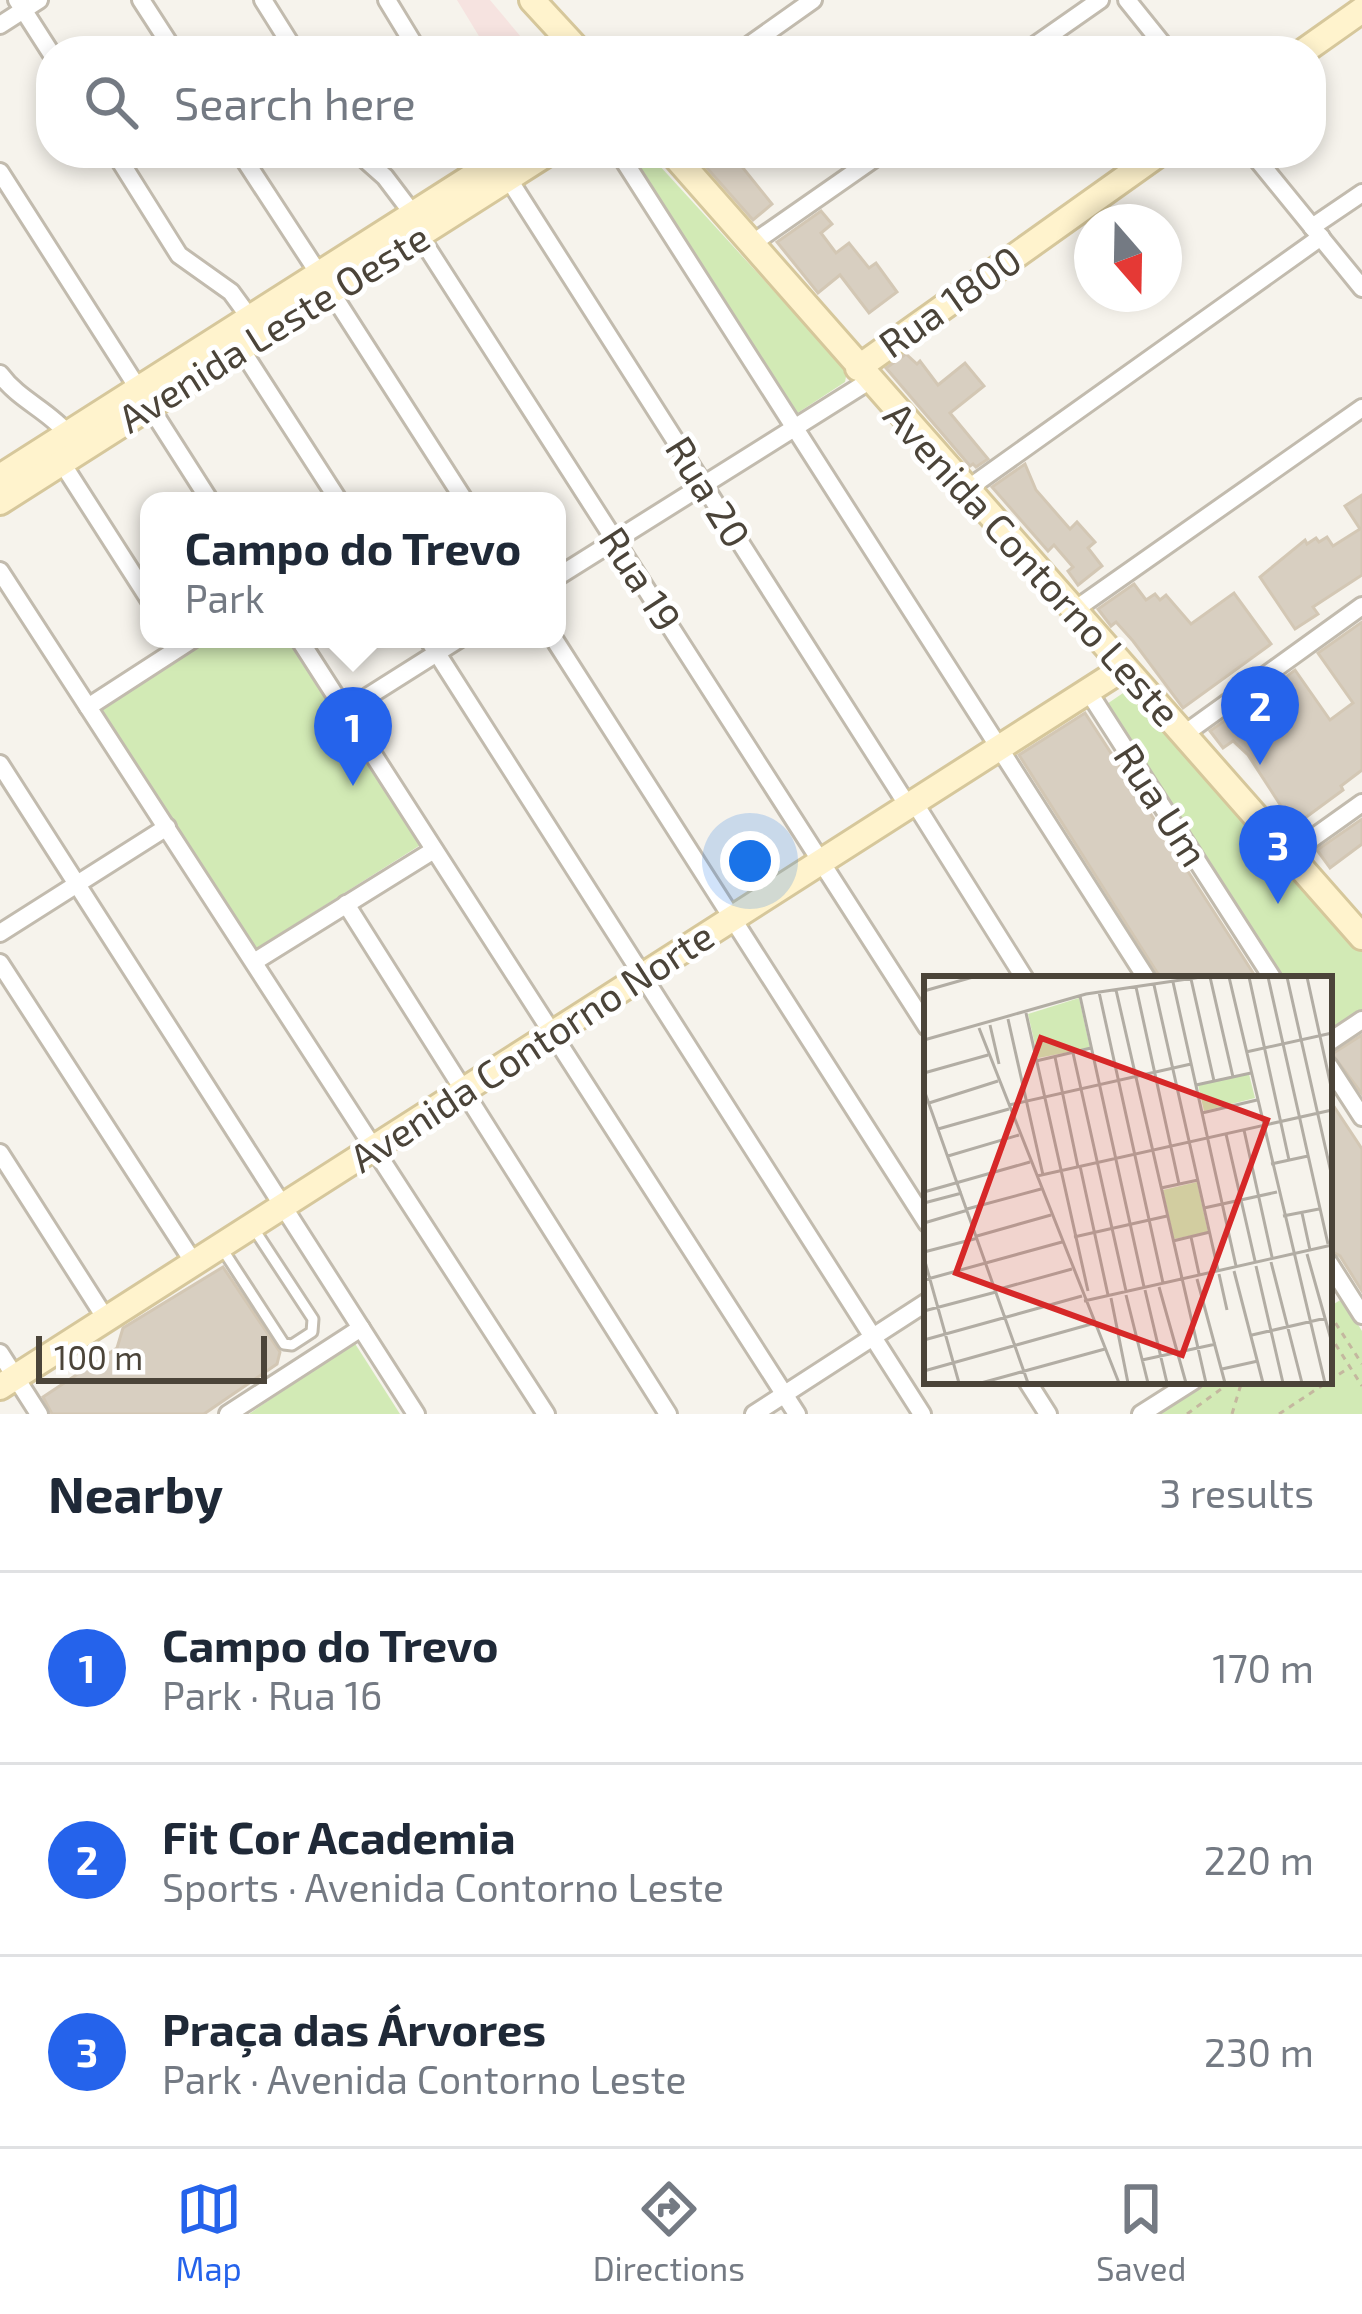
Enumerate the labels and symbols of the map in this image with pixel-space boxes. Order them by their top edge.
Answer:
north arrow [1074,204,1182,312]
street label: Avenida Leste Oeste [109,212,437,441]
street label: Rua 1800 [869,235,1029,367]
street label: Avenida Contorno Leste [875,391,1191,735]
street label: Rua 20 [657,427,761,555]
street label: Rua 19 [590,517,692,639]
pin: 2 [1221,666,1299,765]
pin: 1 [314,687,392,786]
street label: Rua Um [1105,734,1219,874]
pin: 3 [1239,805,1317,904]
your location [720,831,780,891]
street label: Avenida Contorno Norte [341,911,722,1181]
inset map [924,976,1332,1384]
scale bar [36,1330,267,1383]

